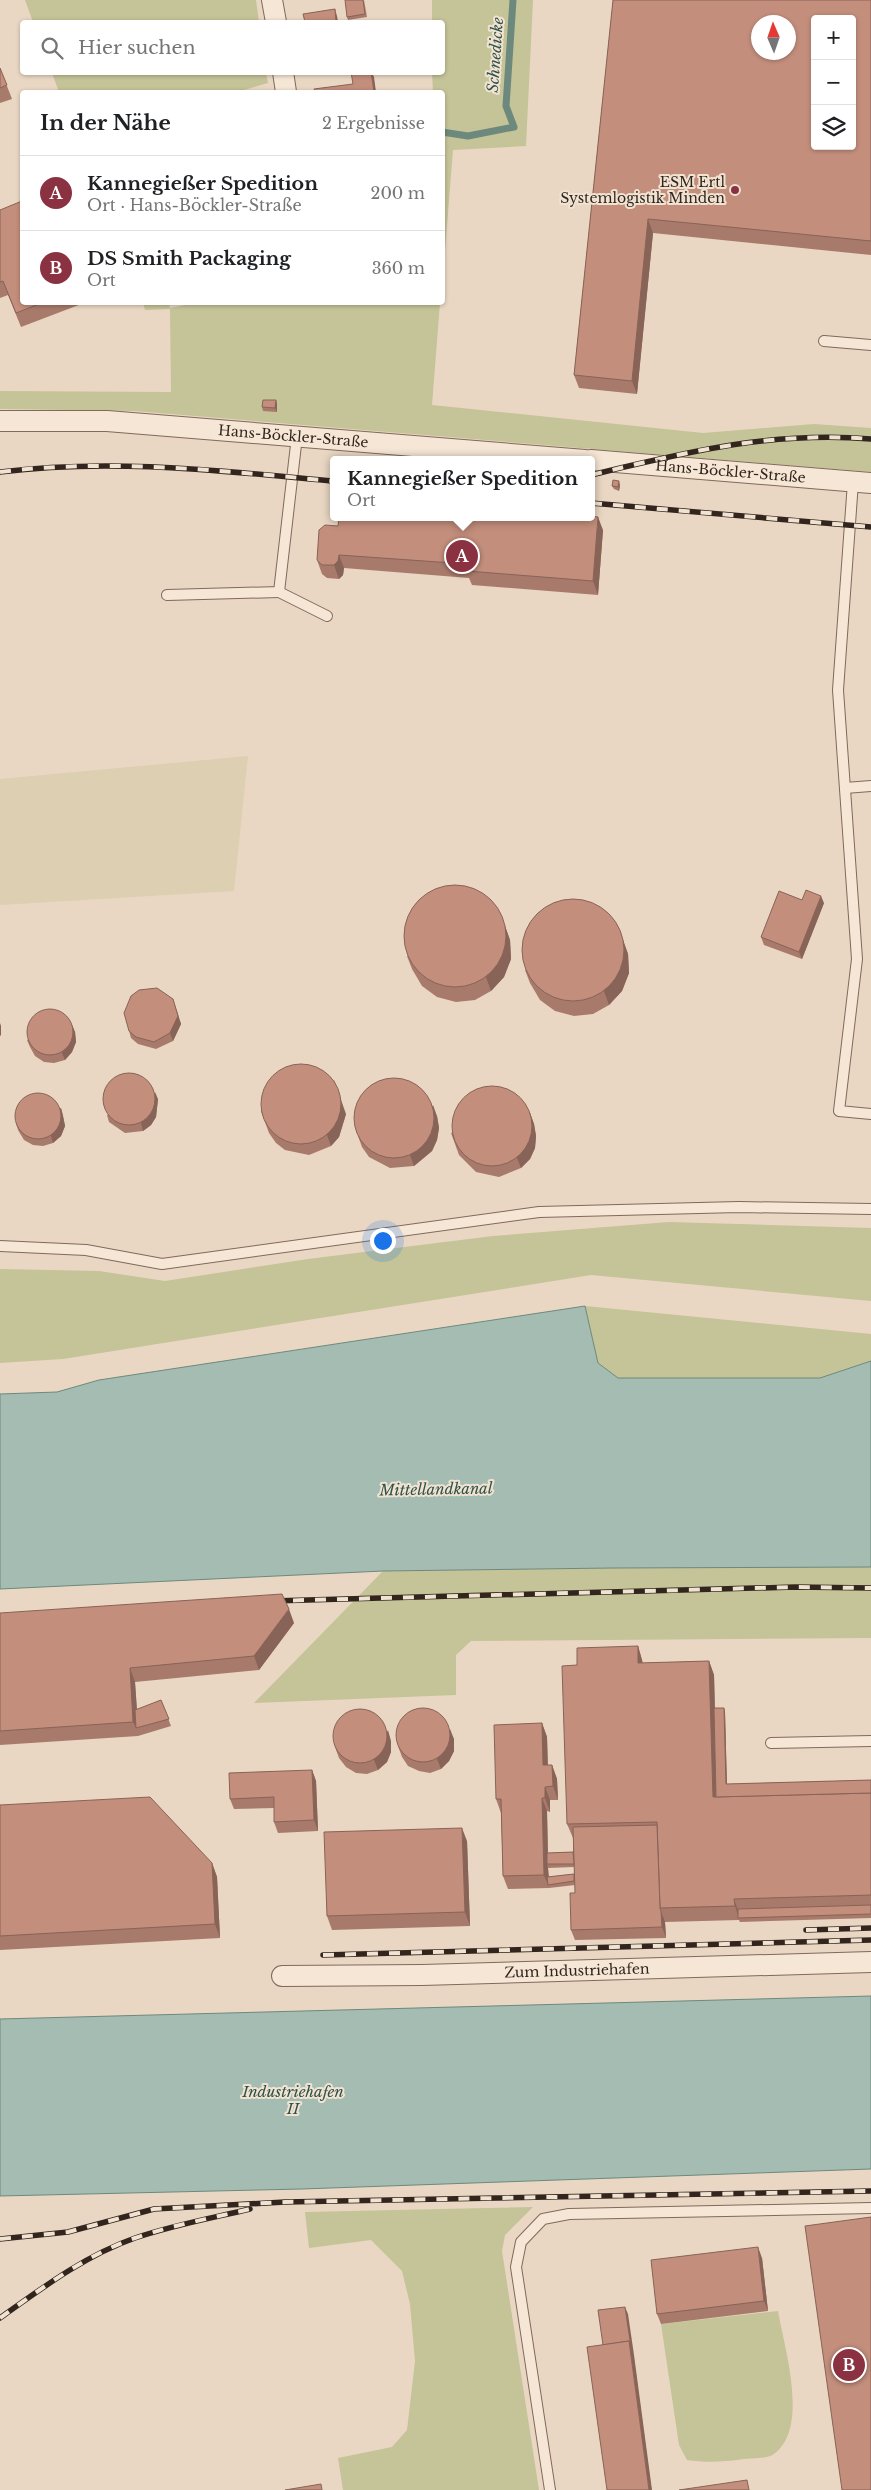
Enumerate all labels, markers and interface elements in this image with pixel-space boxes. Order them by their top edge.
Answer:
north arrow [751,15,796,60]
map controls [811,15,856,150]
button: + [811,15,856,60]
water label: Schnedicke [483,16,507,93]
search box [20,20,445,75]
icon: search [38,34,66,62]
text: Hier suchen [78,36,196,59]
button: − [811,60,856,105]
button: layers [811,105,856,150]
text: In der Nähe [40,110,171,136]
text: 2 Ergebnisse [322,113,425,133]
text: Kannegießer Spedition [87,172,318,195]
place label: ESM Ertl Systemlogistik Minden [560,173,725,207]
text: A [50,183,62,203]
text: 200 m [371,183,425,203]
marker: ESM Ertl Systemlogistik Minden [729,184,741,196]
text: Ort · Hans-Böckler-Straße [87,195,302,215]
text: DS Smith Packaging [87,247,291,270]
text: B [50,258,62,278]
text: 360 m [372,258,425,278]
text: Ort [87,270,116,290]
street label: Hans-Böckler-Straße [218,421,369,451]
popup [330,456,595,521]
street label: Hans-Böckler-Straße [655,456,806,487]
text: Kannegießer Spedition [347,467,578,490]
text: Ort [347,490,376,510]
pin: A [446,537,478,575]
your location [370,1228,396,1254]
water label: Mittellandkanal [378,1479,493,1500]
street label: Zum Industriehafen [504,1959,650,1982]
water label: Industriehafen II [241,2082,344,2118]
pin: B [833,2346,865,2384]

